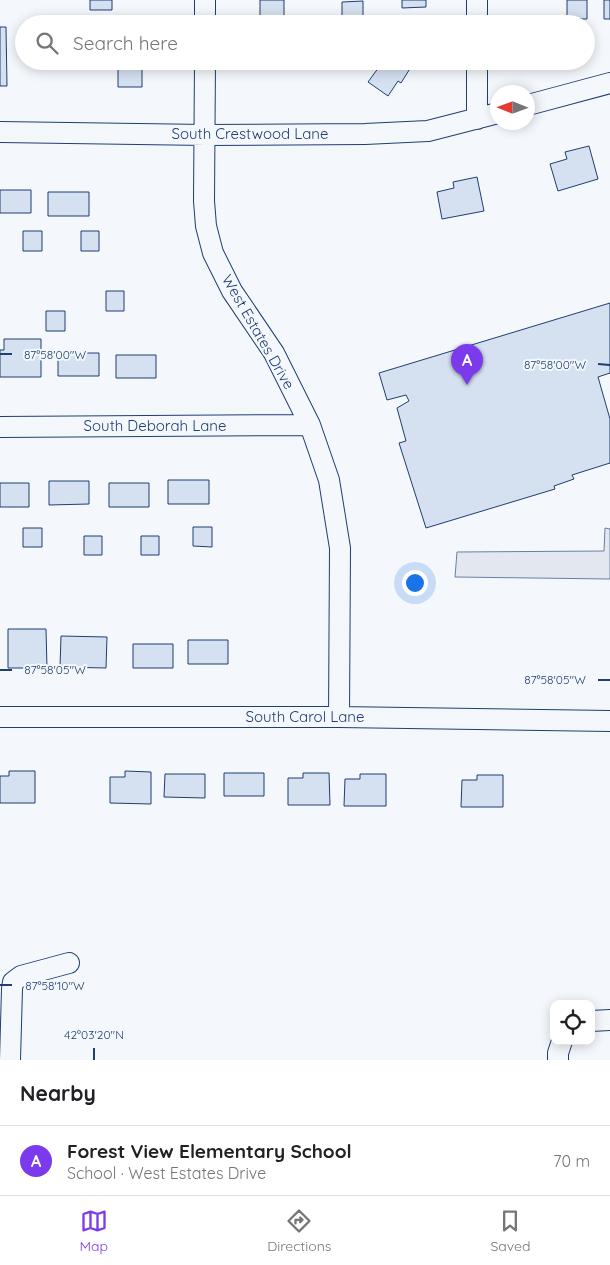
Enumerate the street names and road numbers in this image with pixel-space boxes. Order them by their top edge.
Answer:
street label: South Crestwood Lane [172,124,328,143]
street label: West Estates Drive [218,271,299,393]
street label: South Deborah Lane [84,416,226,435]
street label: South Carol Lane [246,707,364,726]

